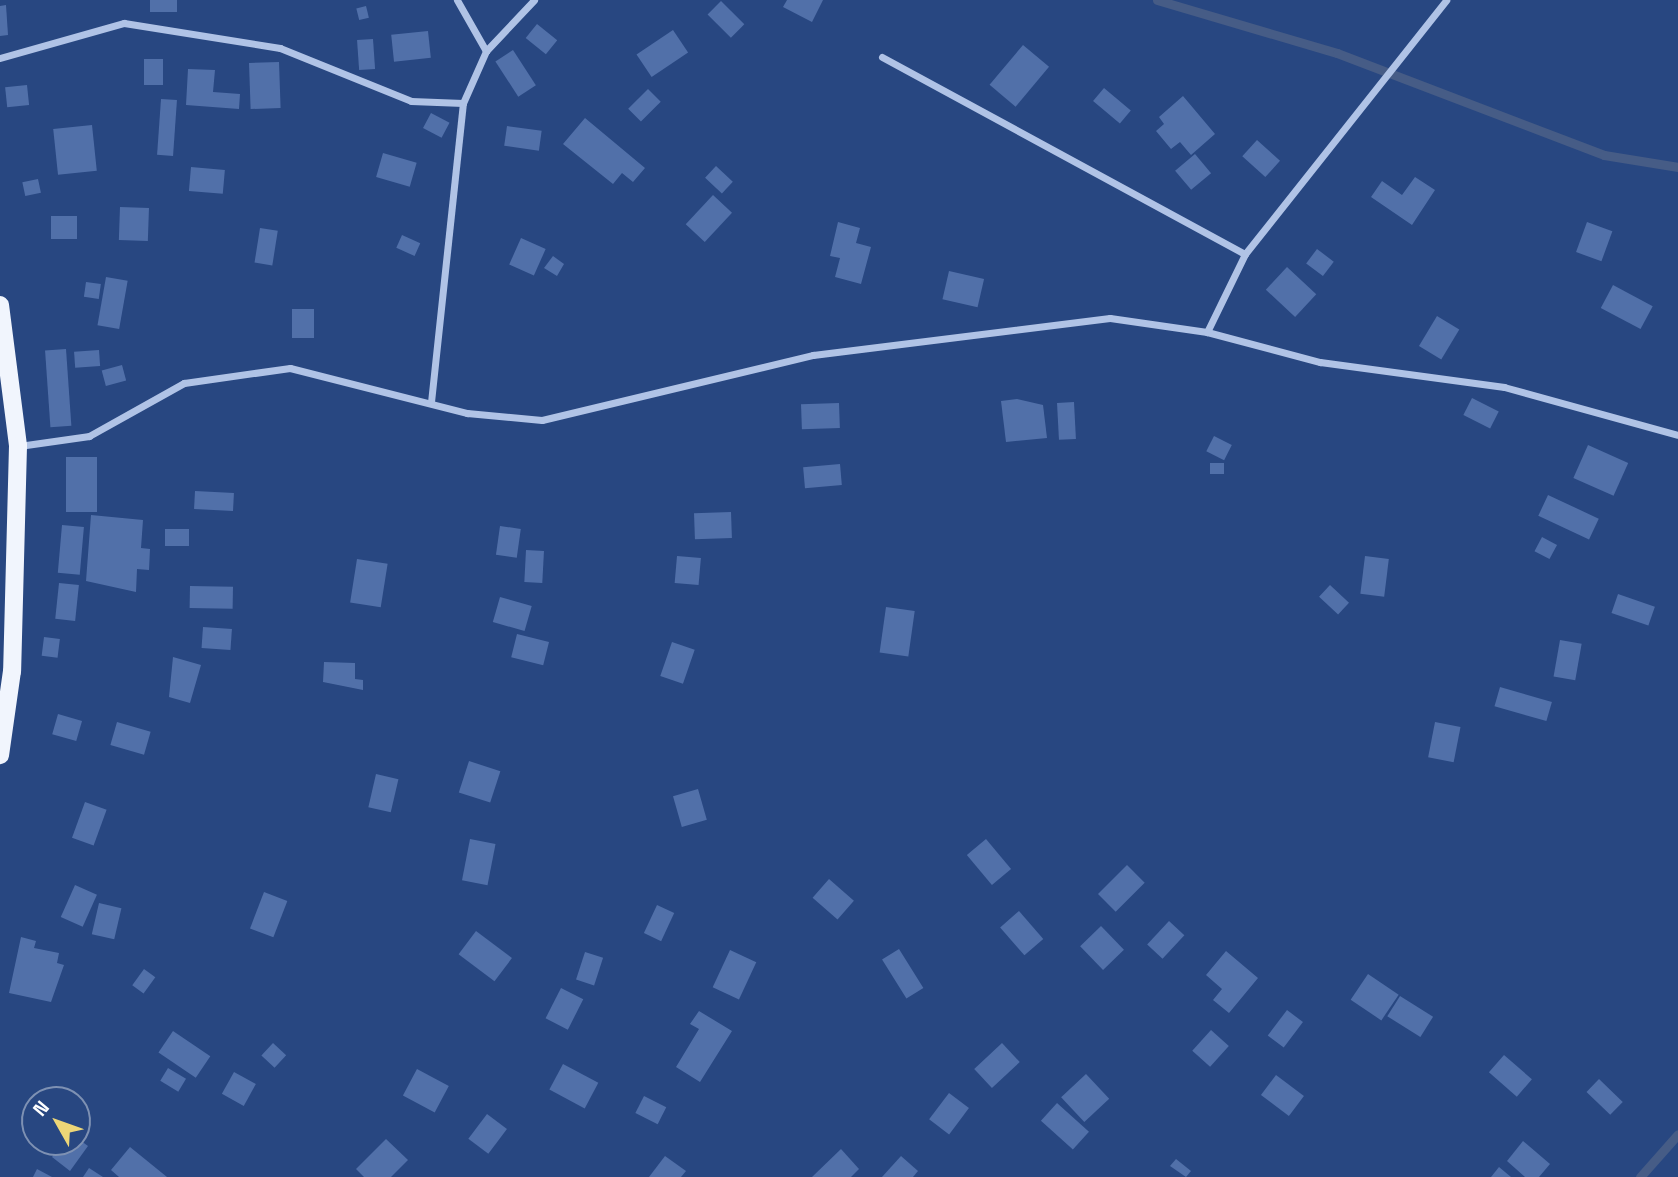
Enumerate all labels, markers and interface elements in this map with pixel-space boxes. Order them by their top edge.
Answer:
north arrow [21,1086,91,1156]
text: N [27,1096,55,1121]

